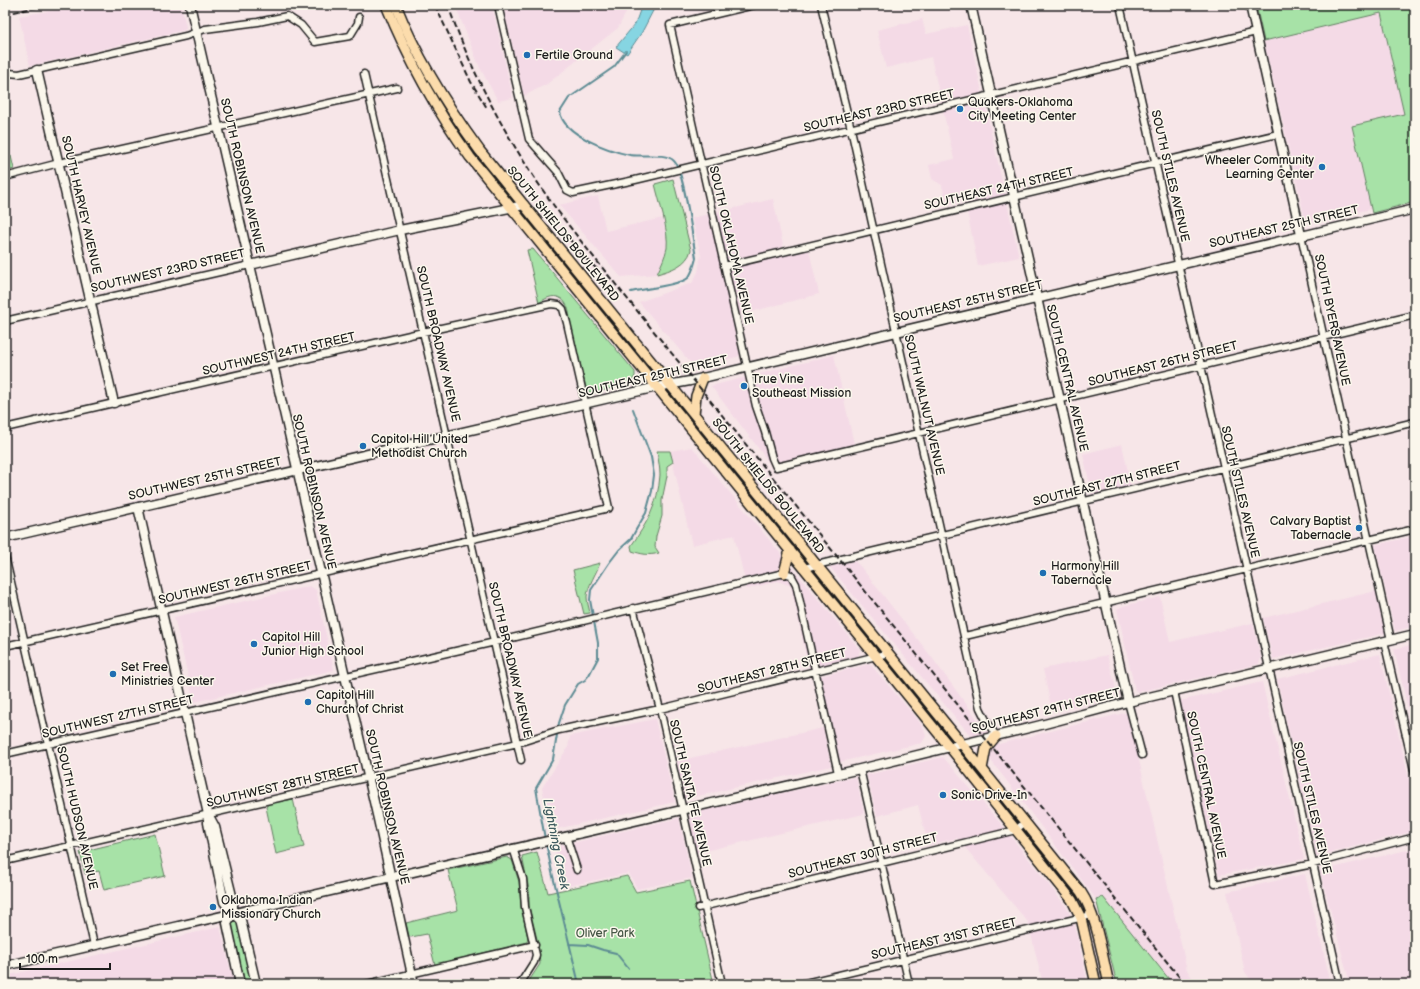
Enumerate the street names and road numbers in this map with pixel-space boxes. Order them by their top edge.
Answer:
street label: SOUTHEAST 23RD STREET [802,86,957,136]
street label: SOUTH ROBINSON AVENUE [217,97,267,255]
street label: SOUTH STILES AVENUE [1148,109,1192,243]
street label: SOUTH HARVEY AVENUE [58,134,104,276]
street label: SOUTH SHIELDS BOULEVARD [504,163,622,305]
street label: SOUTHEAST 24TH STREET [923,164,1076,214]
street label: SOUTH OKLAHOMA AVENUE [706,165,757,326]
street label: SOUTHEAST 25TH STREET [1208,202,1361,251]
street label: SOUTHWEST 23RD STREET [89,246,247,296]
street label: SOUTH BYERS AVENUE [1311,253,1353,387]
street label: SOUTH BROADWAY AVENUE [413,265,463,423]
street label: SOUTHEAST 25TH STREET [892,277,1045,326]
street label: SOUTH CENTRAL AVENUE [1043,303,1091,453]
street label: SOUTHWEST 24TH STREET [201,329,358,379]
street label: SOUTH WALNUT AVENUE [901,333,948,477]
street label: SOUTHEAST 26TH STREET [1087,338,1240,390]
street label: SOUTHEAST 25TH STREET [577,352,730,401]
street label: SOUTH ROBINSON AVENUE [289,413,339,571]
street label: SOUTH SHIELDS BOULEVARD [709,415,827,557]
street label: SOUTH STILES AVENUE [1218,425,1262,559]
street label: SOUTHWEST 25TH STREET [127,454,284,504]
street label: SOUTHEAST 27TH STREET [1032,458,1183,510]
street label: SOUTHWEST 26TH STREET [157,558,314,608]
street label: SOUTH BROADWAY AVENUE [485,581,535,739]
street label: SOUTHEAST 28TH STREET [696,645,849,697]
street label: SOUTHEAST 29TH STREET [970,685,1123,737]
street label: SOUTHWEST 27TH STREET [41,692,196,742]
street label: SOUTH CENTRAL AVENUE [1183,710,1229,860]
street label: SOUTH SANTA FE AVENUE [666,718,714,868]
street label: SOUTH ROBINSON AVENUE [362,728,412,886]
street label: SOUTH STILES AVENUE [1290,741,1334,875]
street label: SOUTH HUDSON AVENUE [53,745,101,891]
street label: SOUTHWEST 28TH STREET [205,761,362,811]
street label: SOUTHEAST 30TH STREET [787,830,940,882]
street label: SOUTHEAST 31ST STREET [870,915,1019,963]

